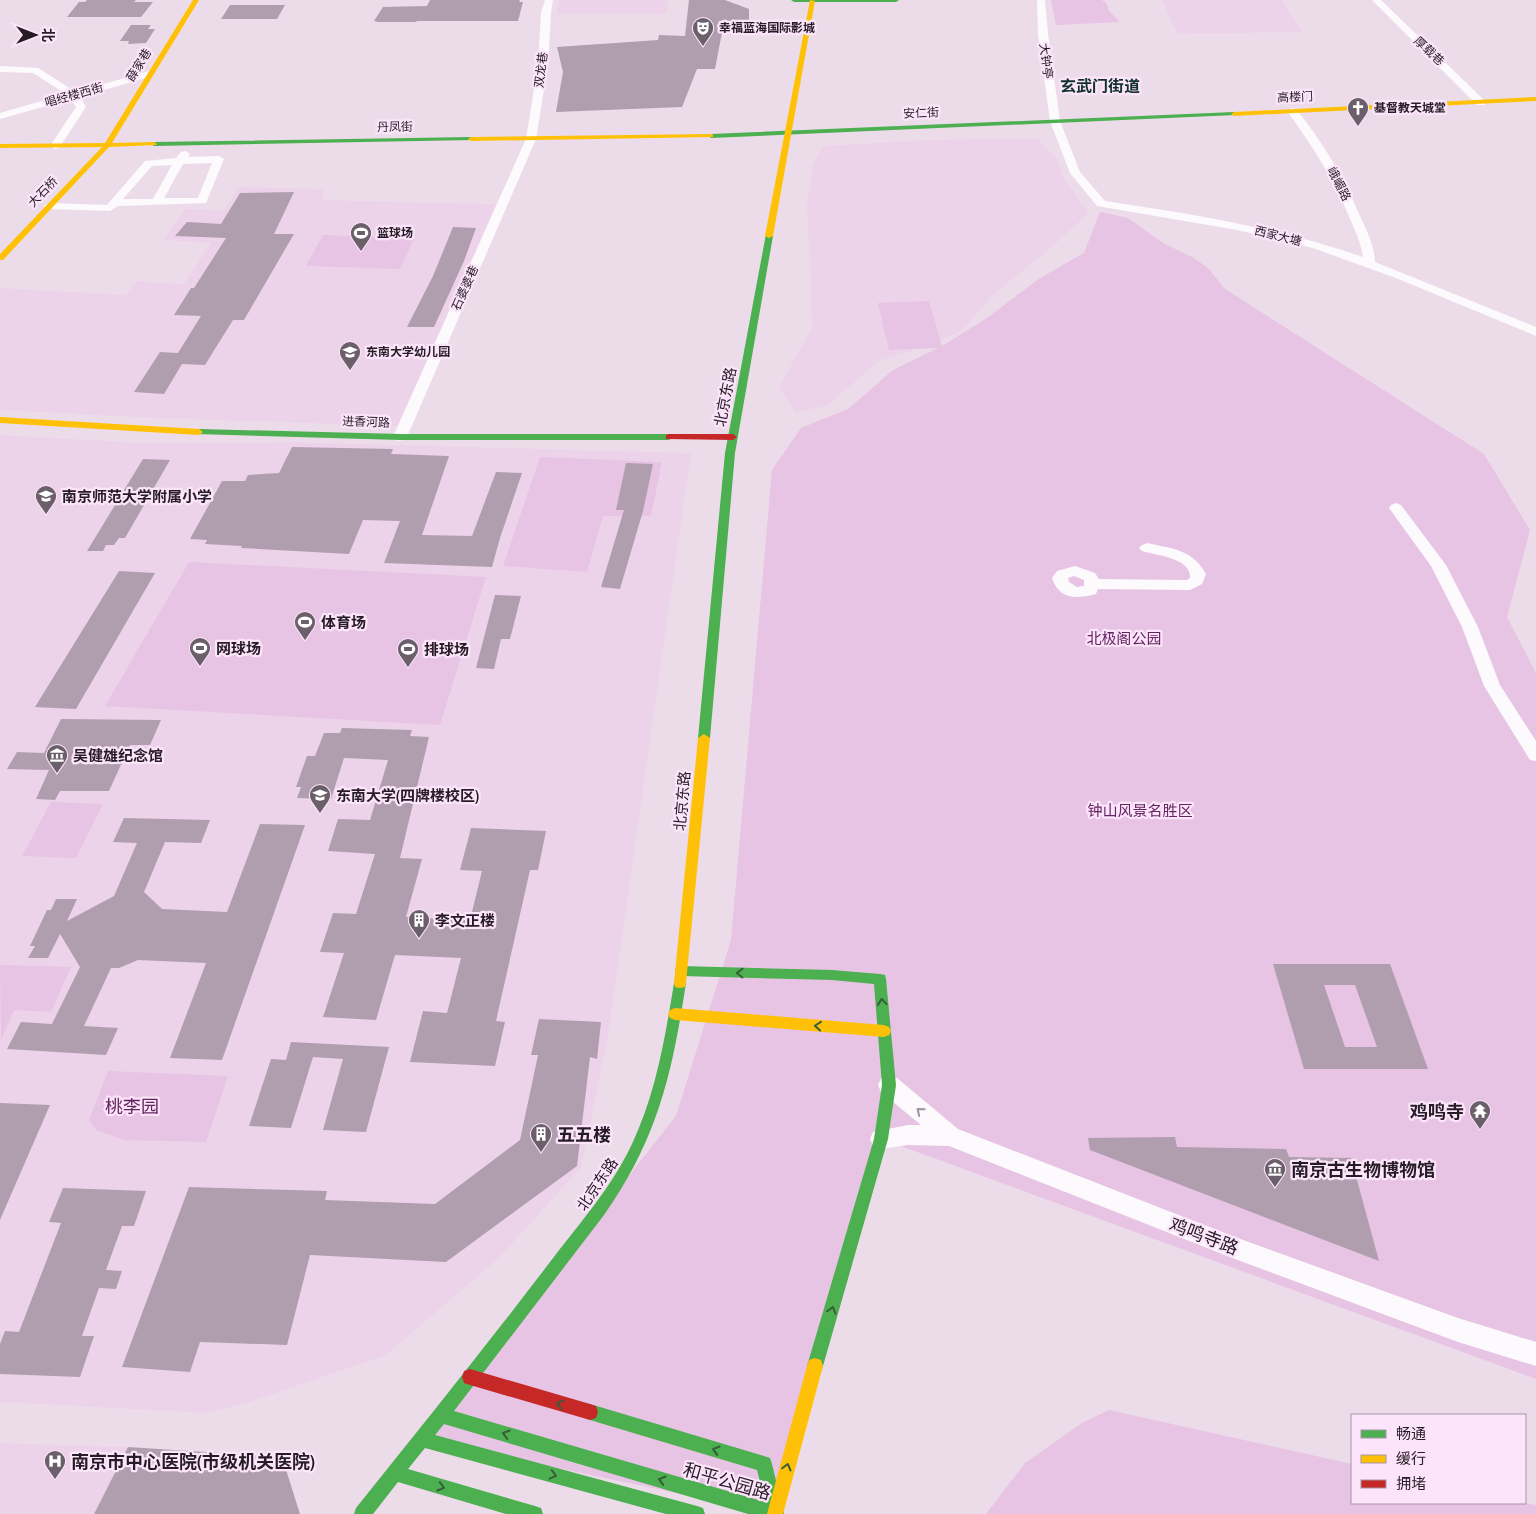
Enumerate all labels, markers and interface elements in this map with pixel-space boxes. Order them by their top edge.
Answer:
north arrow [10,10,60,60]
theatre icon: 幸福蓝海国际影城 [691,16,715,47]
place label: 幸福蓝海国际影城 [719,20,815,36]
text: 北 [39,28,57,42]
street label: 厚载巷 [1410,33,1448,69]
street label: 大钟亭 [1036,42,1056,80]
street label: 薛家巷 [123,45,155,85]
street label: 双龙巷 [531,51,551,89]
district label: 玄武门街道 [1060,75,1140,97]
street label: 唱经楼西街 [43,79,105,111]
street label: 高楼门 [1277,88,1313,106]
church icon: 基督教天城堂 [1346,96,1370,127]
place label: 基督教天城堂 [1374,100,1446,116]
street label: 安仁街 [903,104,939,122]
street label: 丹凤街 [377,119,413,135]
street label: 峨嵋路 [1324,164,1354,204]
street label: 大石桥 [25,173,61,211]
sports icon: 篮球场 [349,221,373,252]
street label: 西家大塘 [1253,222,1303,250]
place label: 篮球场 [377,225,413,241]
street label: 石婆婆巷 [448,263,482,313]
school or university icon: 东南大学幼儿园 [338,340,362,371]
place label: 东南大学幼儿园 [366,344,450,360]
street label: 北京东路 [709,366,741,428]
street label: 进香河路 [342,413,390,431]
school or university icon: 南京师范大学附属小学 [34,484,58,515]
place label: 南京师范大学附属小学 [62,486,212,507]
sports icon: 体育场 [293,610,317,641]
place label: 体育场 [321,612,366,633]
park label: 北极阁公园 [1086,628,1162,649]
sports icon: 网球场 [188,636,212,667]
sports icon: 排球场 [396,637,420,668]
place label: 网球场 [216,638,261,659]
place label: 排球场 [424,639,469,660]
museum icon: 吴健雄纪念馆 [45,743,69,774]
place label: 吴健雄纪念馆 [73,745,163,766]
street label: 北京东路 [669,770,695,832]
school or university icon: 东南大学(四牌楼校区) [308,783,332,814]
place label: 东南大学(四牌楼校区) [336,785,479,806]
park label: 钟山风景名胜区 [1087,800,1193,821]
building icon: 李文正楼 [407,908,431,939]
place label: 李文正楼 [435,910,495,931]
one-way arrow [736,967,744,978]
one-way arrow [877,998,888,1006]
one-way arrow [814,1020,822,1031]
park label: 桃李园 [105,1094,159,1119]
place label: 鸡鸣寺 [1410,1099,1464,1124]
temple icon: 鸡鸣寺 [1468,1099,1492,1130]
one-way arrow [916,1107,925,1116]
building icon: 五五楼 [529,1122,553,1153]
place label: 五五楼 [557,1122,611,1147]
street label: 北京东路 [572,1153,622,1215]
museum icon: 南京古生物博物馆 [1263,1157,1287,1188]
place label: 南京古生物博物馆 [1291,1157,1435,1182]
street label: 鸡鸣寺路 [1166,1211,1242,1261]
one-way arrow [826,1307,836,1315]
one-way arrow [557,1399,565,1409]
legend [1351,1414,1526,1504]
text: 畅通 [1396,1423,1426,1444]
one-way arrow [502,1429,510,1439]
one-way arrow [712,1445,721,1455]
text: 缓行 [1396,1448,1426,1469]
hospital icon: 南京市中心医院(市级机关医院) [43,1449,67,1480]
place label: 南京市中心医院(市级机关医院) [71,1449,315,1474]
street label: 和平公园路 [680,1457,774,1505]
one-way arrow [781,1463,791,1471]
one-way arrow [548,1469,556,1479]
text: 拥堵 [1396,1473,1426,1494]
one-way arrow [658,1475,666,1485]
one-way arrow [436,1481,445,1491]

